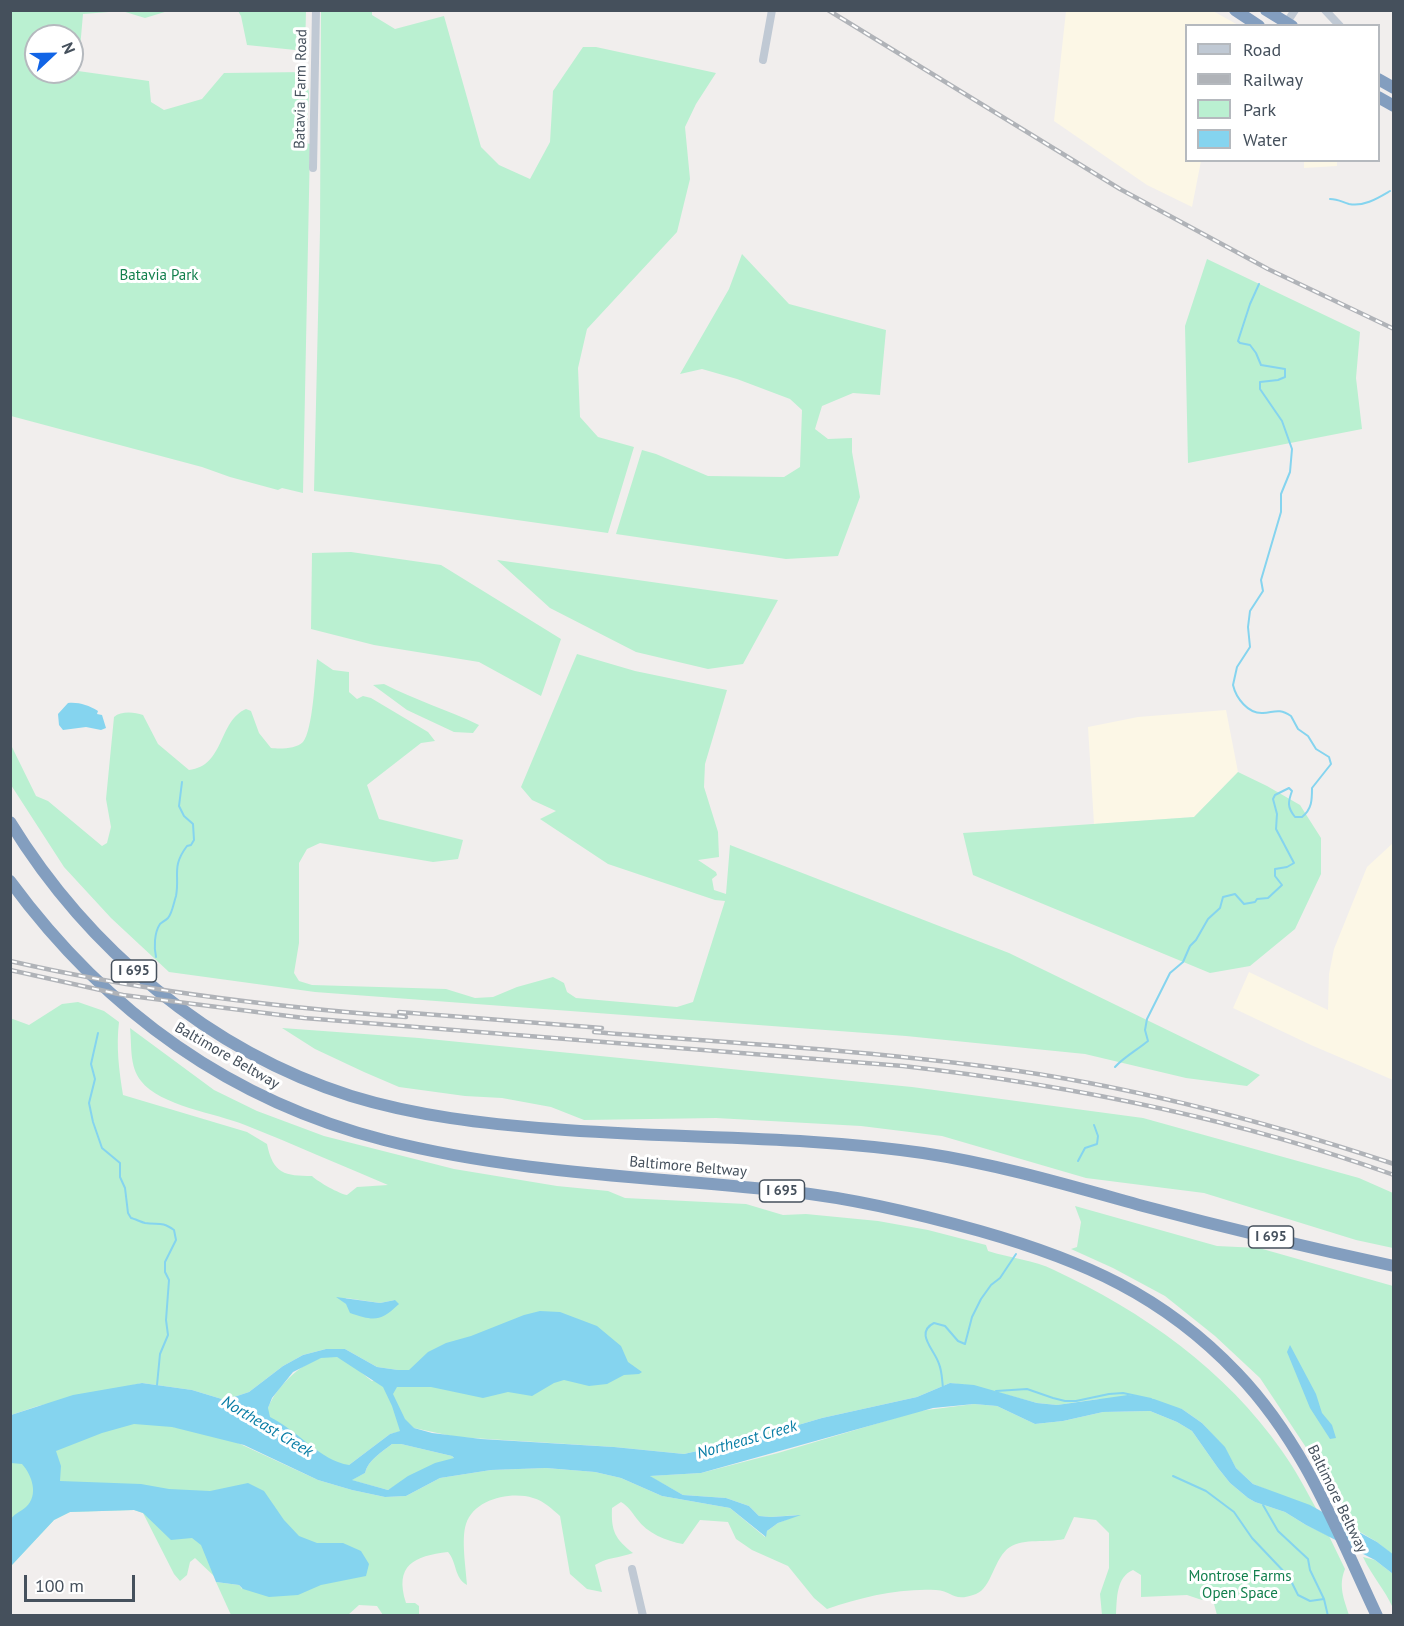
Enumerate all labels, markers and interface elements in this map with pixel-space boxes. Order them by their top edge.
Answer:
north arrow [24,24,84,84]
legend [1185,24,1380,162]
street label: Batavia Farm Road [291,29,311,149]
text: Road [1243,38,1281,61]
text: N [58,39,80,57]
text: Railway [1243,68,1303,91]
text: Park [1243,98,1276,121]
text: Water [1243,128,1287,151]
park label: Batavia Park [119,267,199,285]
road number: I 695 [112,960,156,982]
street label: Baltimore Beltway [171,1019,283,1093]
street label: Baltimore Beltway [628,1153,748,1181]
road number: I 695 [760,1180,804,1202]
road number: I 695 [1248,1226,1294,1248]
water label: Northeast Creek [218,1392,316,1462]
water label: Northeast Creek [695,1417,799,1463]
street label: Baltimore Beltway [1303,1442,1371,1556]
scale bar [27,1563,138,1601]
park label: Montrose Farms Open Space [1188,1568,1292,1603]
text: 100 m [35,1574,84,1597]

